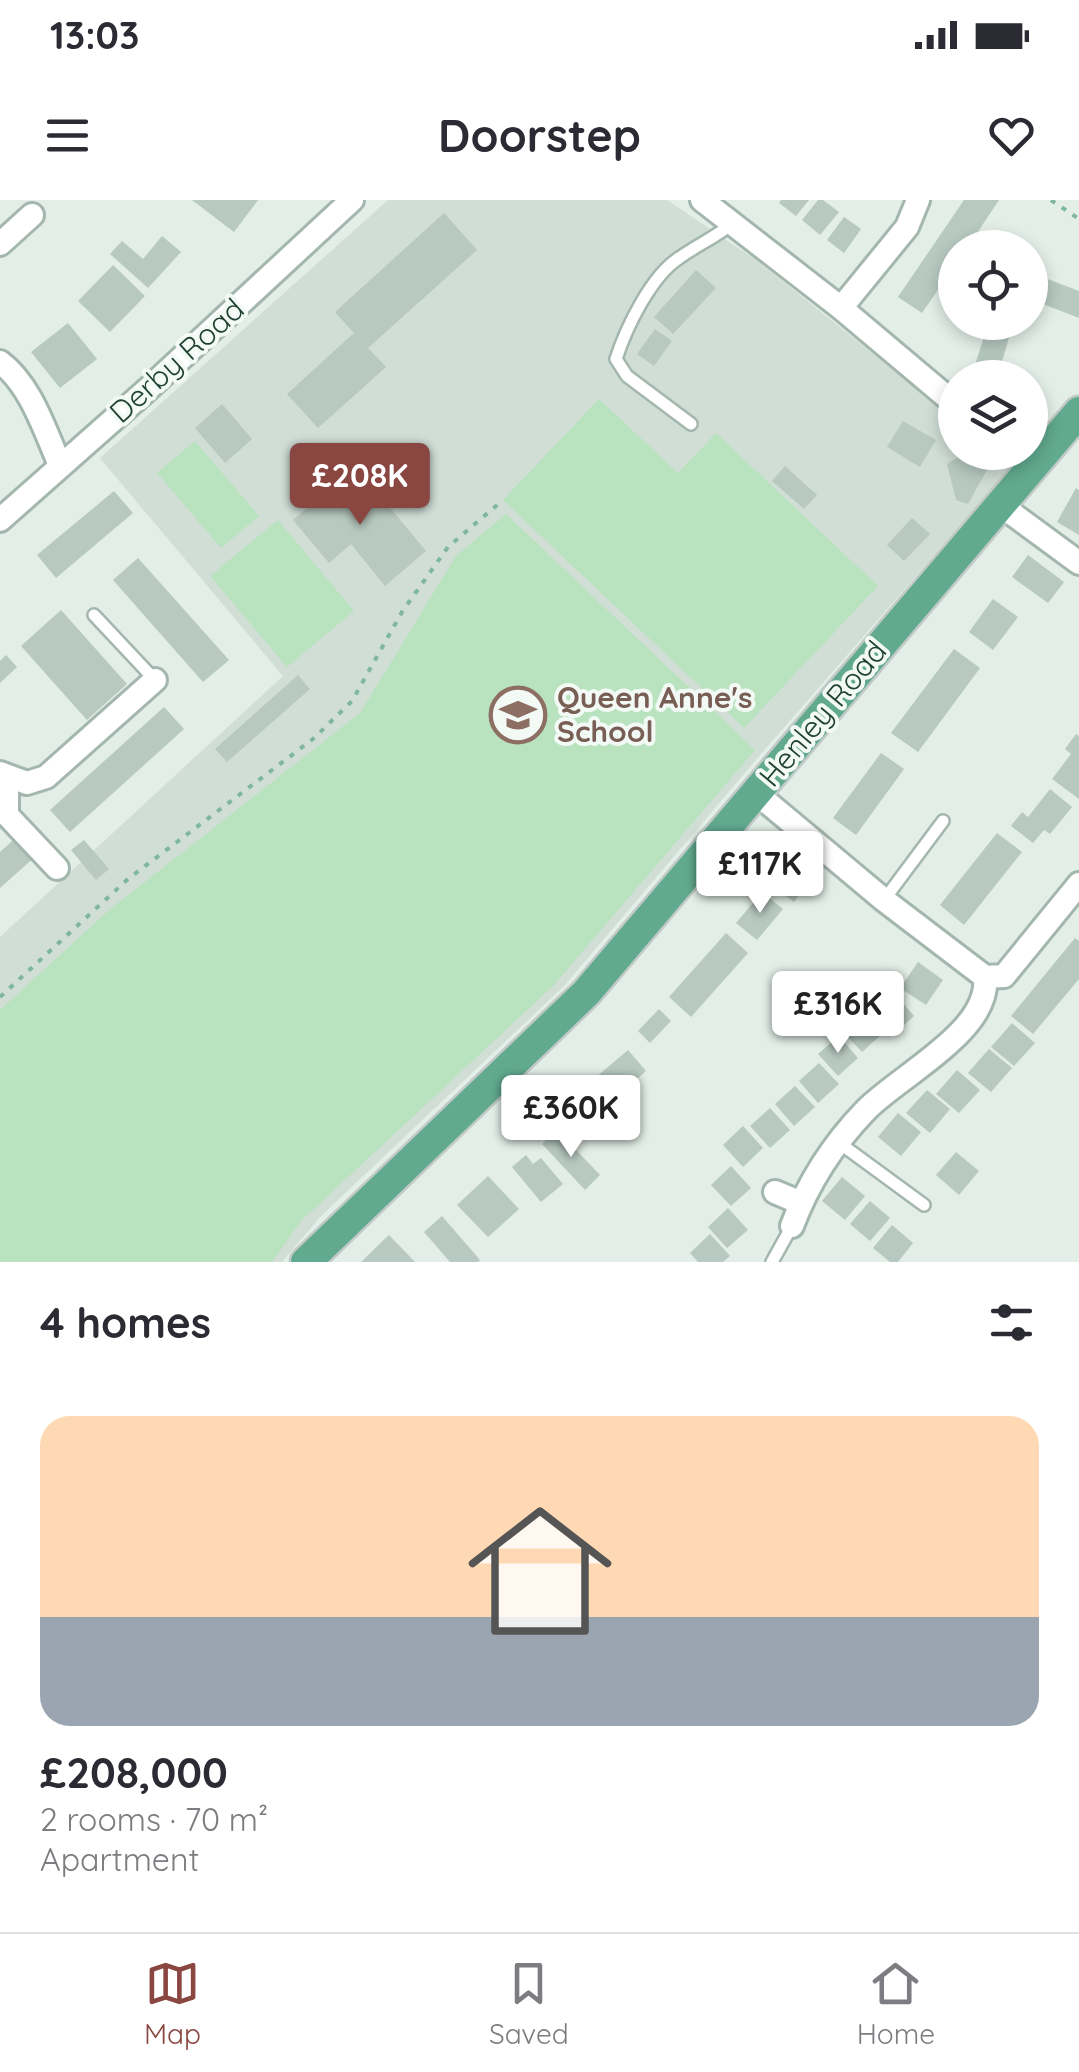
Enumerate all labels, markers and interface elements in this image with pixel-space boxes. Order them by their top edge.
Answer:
text: 13:03 [50,11,139,59]
text: Doorstep [438,107,641,163]
icon: menu [40,108,95,163]
icon: heart [984,108,1039,163]
map controls [938,230,1048,470]
button: locate [938,230,1048,340]
street label: Derby Road [101,290,252,431]
button: layers [938,360,1048,470]
pin: £208K [290,443,430,528]
text: £208K [312,455,408,495]
street label: Henley Road [750,633,894,794]
place label: Queen Anne's School [557,678,752,750]
school or university icon: Queen Anne's School [488,685,548,745]
pin: £117K [690,831,830,916]
text: £117K [718,843,802,883]
pin: £316K [768,971,908,1056]
text: £316K [794,983,882,1023]
pin: £360K [501,1075,641,1160]
text: £360K [523,1087,619,1127]
icon: filters [984,1295,1039,1350]
text: 4 homes [40,1296,211,1349]
icon: home [450,1481,630,1661]
text: £208,000 [40,1746,228,1799]
text: 2 rooms · 70 m² [40,1799,268,1839]
text: Apartment [40,1839,199,1879]
tab: Map [144,1956,201,2051]
tab: Saved [489,1956,569,2051]
tab: Home [857,1956,935,2051]

